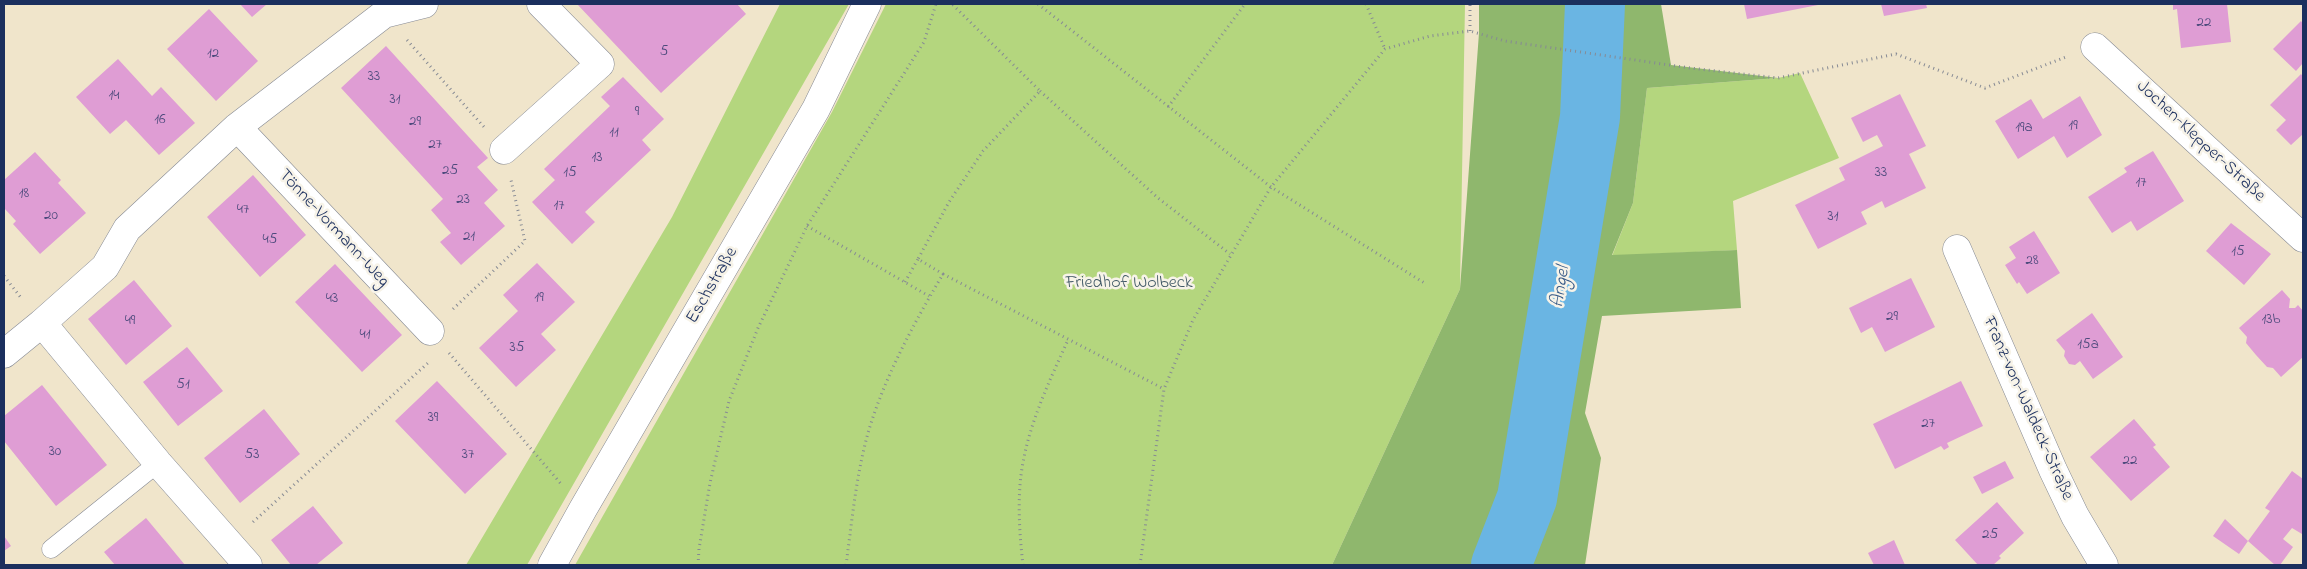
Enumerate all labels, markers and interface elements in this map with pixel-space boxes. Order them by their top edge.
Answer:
house number: 22 [2197,15,2211,33]
house number: 5 [660,44,668,62]
house number: 12 [207,46,219,64]
house number: 33 [368,69,380,87]
street label: Jochen-Klepper-Straße [2131,77,2269,207]
house number: 14 [109,88,119,106]
house number: 31 [390,92,400,110]
house number: 9 [635,104,639,122]
house number: 16 [154,112,166,130]
house number: 29 [409,114,421,132]
house number: 19 [2068,118,2078,136]
house number: 19a [2015,120,2033,138]
house number: 11 [609,125,619,143]
house number: 27 [428,137,442,155]
house number: 13 [592,150,602,168]
house number: 25 [442,163,458,181]
house number: 15 [563,165,577,183]
house number: 33 [1875,165,1887,183]
street label: Tönne-Vormann-Weg [273,166,393,292]
house number: 17 [2136,175,2146,193]
house number: 18 [19,186,29,204]
house number: 23 [456,192,470,210]
house number: 17 [554,198,564,216]
house number: 47 [237,202,249,220]
house number: 20 [44,208,58,226]
house number: 31 [1828,209,1838,227]
house number: 21 [463,229,475,247]
house number: 45 [263,232,277,250]
street label: Eschstraße [682,244,744,328]
house number: 15 [2231,244,2245,262]
house number: 28 [2025,253,2039,271]
water label: Angel [1548,265,1576,309]
park label: Friedhof Wolbeck [1065,273,1193,295]
house number: 19 [534,290,544,308]
house number: 43 [326,291,338,309]
house number: 29 [1886,309,1898,327]
house number: 13b [2262,312,2280,330]
house number: 49 [125,313,135,331]
street label: Franz-von-Waldeck-Straße [1977,314,2077,504]
house number: 41 [360,327,370,345]
house number: 15a [2077,337,2099,355]
house number: 35 [510,340,524,358]
house number: 51 [176,377,190,395]
house number: 39 [428,410,438,428]
house number: 27 [1921,416,1935,434]
house number: 30 [49,444,61,462]
house number: 53 [245,447,259,465]
house number: 37 [462,447,474,465]
house number: 22 [2123,453,2137,471]
house number: 25 [1982,527,1998,545]

